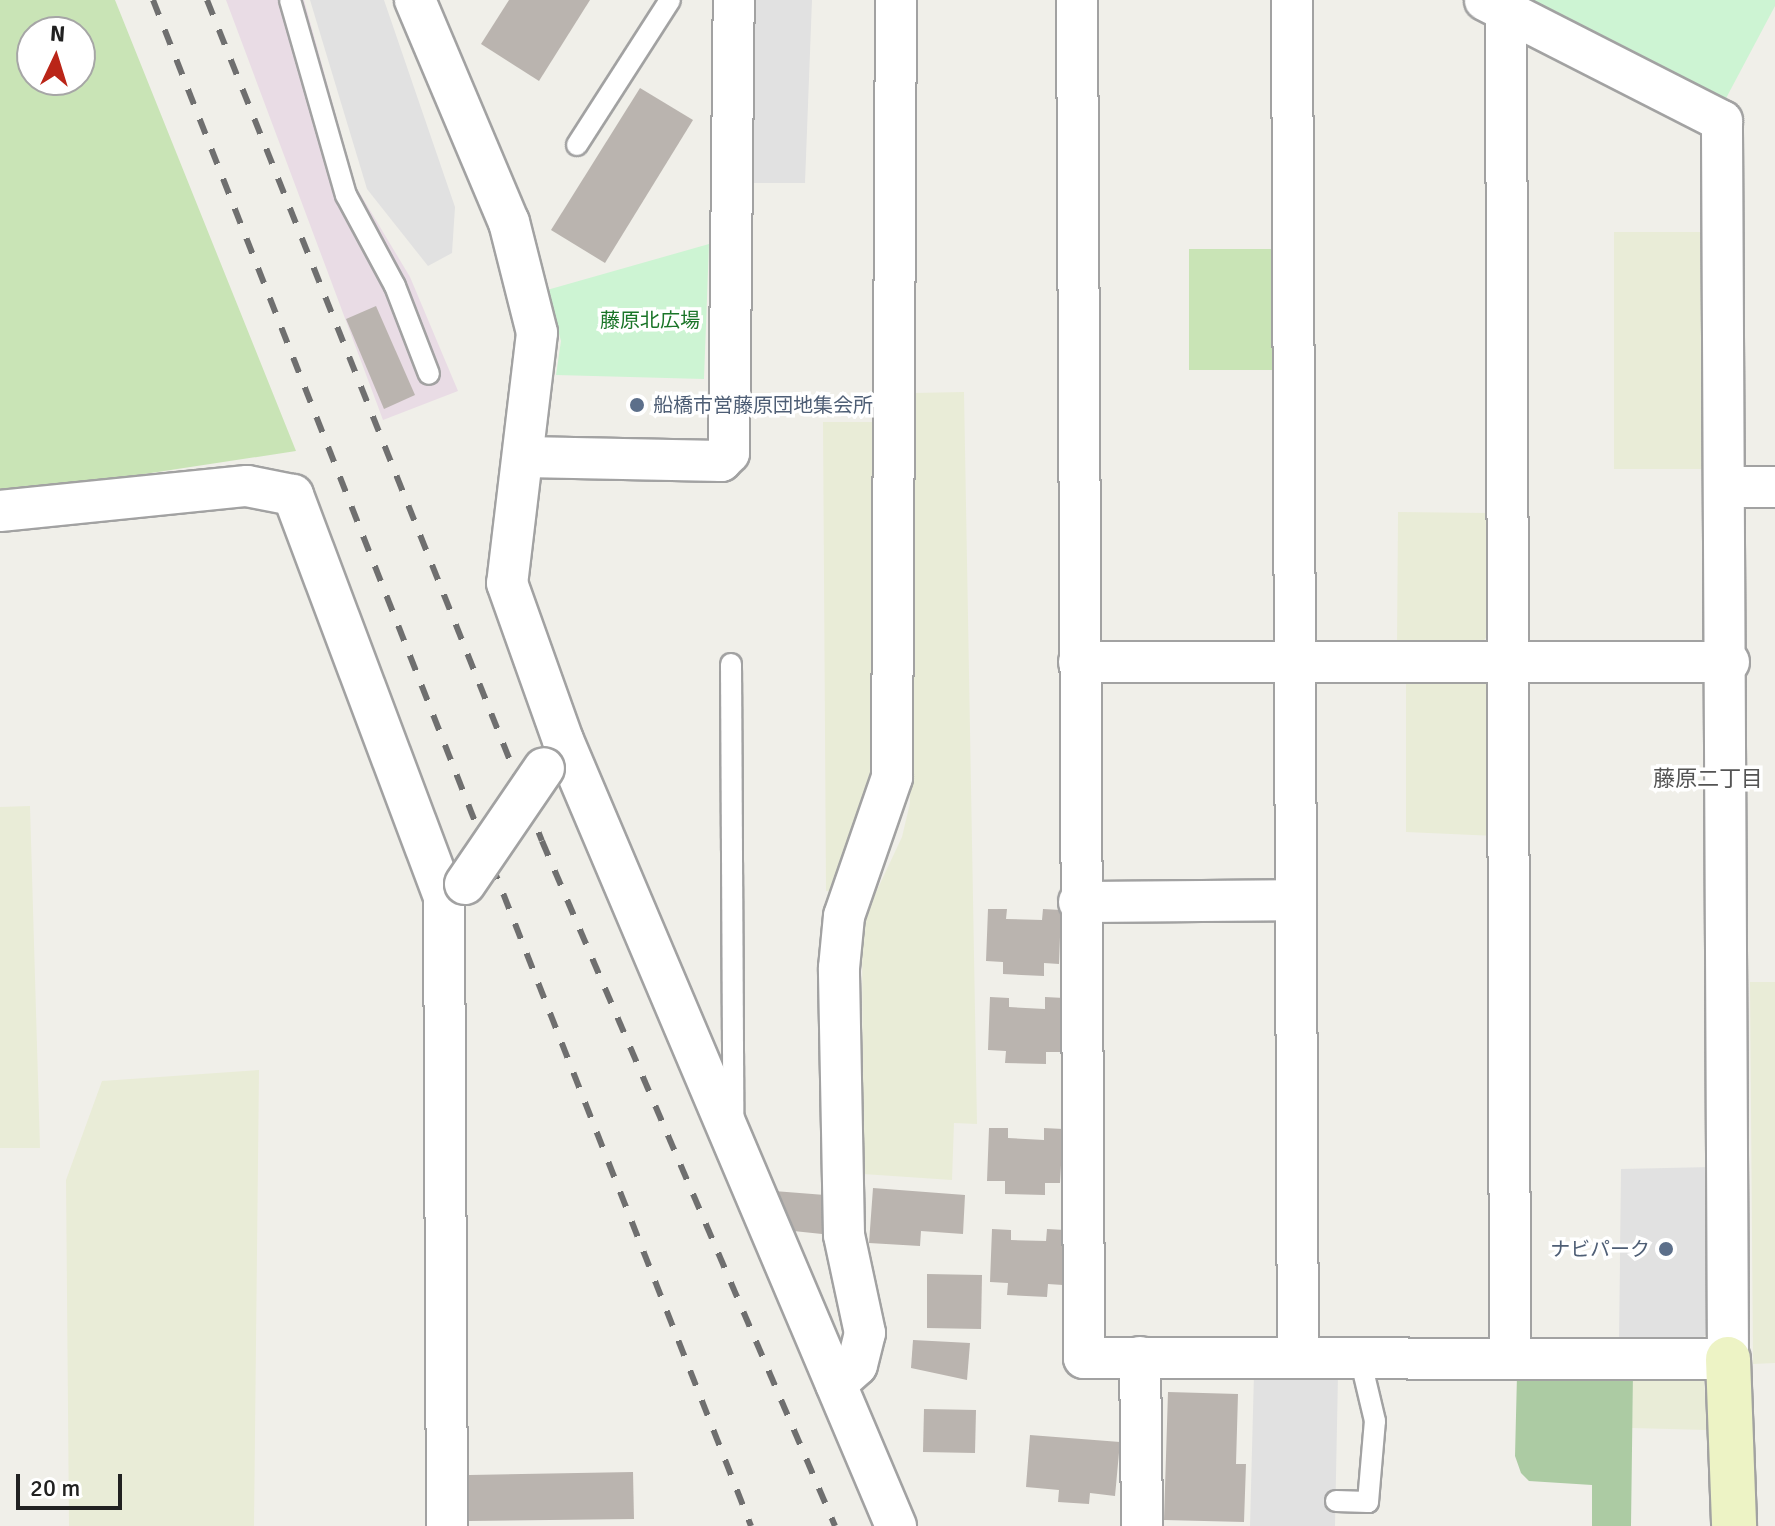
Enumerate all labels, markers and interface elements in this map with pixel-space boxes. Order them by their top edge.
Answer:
north arrow [16,16,96,96]
text: N [49,20,66,48]
park label: 藤原北広場 [600,308,700,332]
place label: 船橋市営藤原団地集会所 [653,393,873,417]
marker: 船橋市営藤原団地集会所 [628,396,646,414]
district label: 藤原二丁目 [1653,766,1763,792]
place label: ナビパーク [1550,1237,1650,1261]
marker: ナビパーク [1657,1240,1675,1258]
scale bar [20,1458,126,1508]
text: 20 m [30,1473,80,1503]

